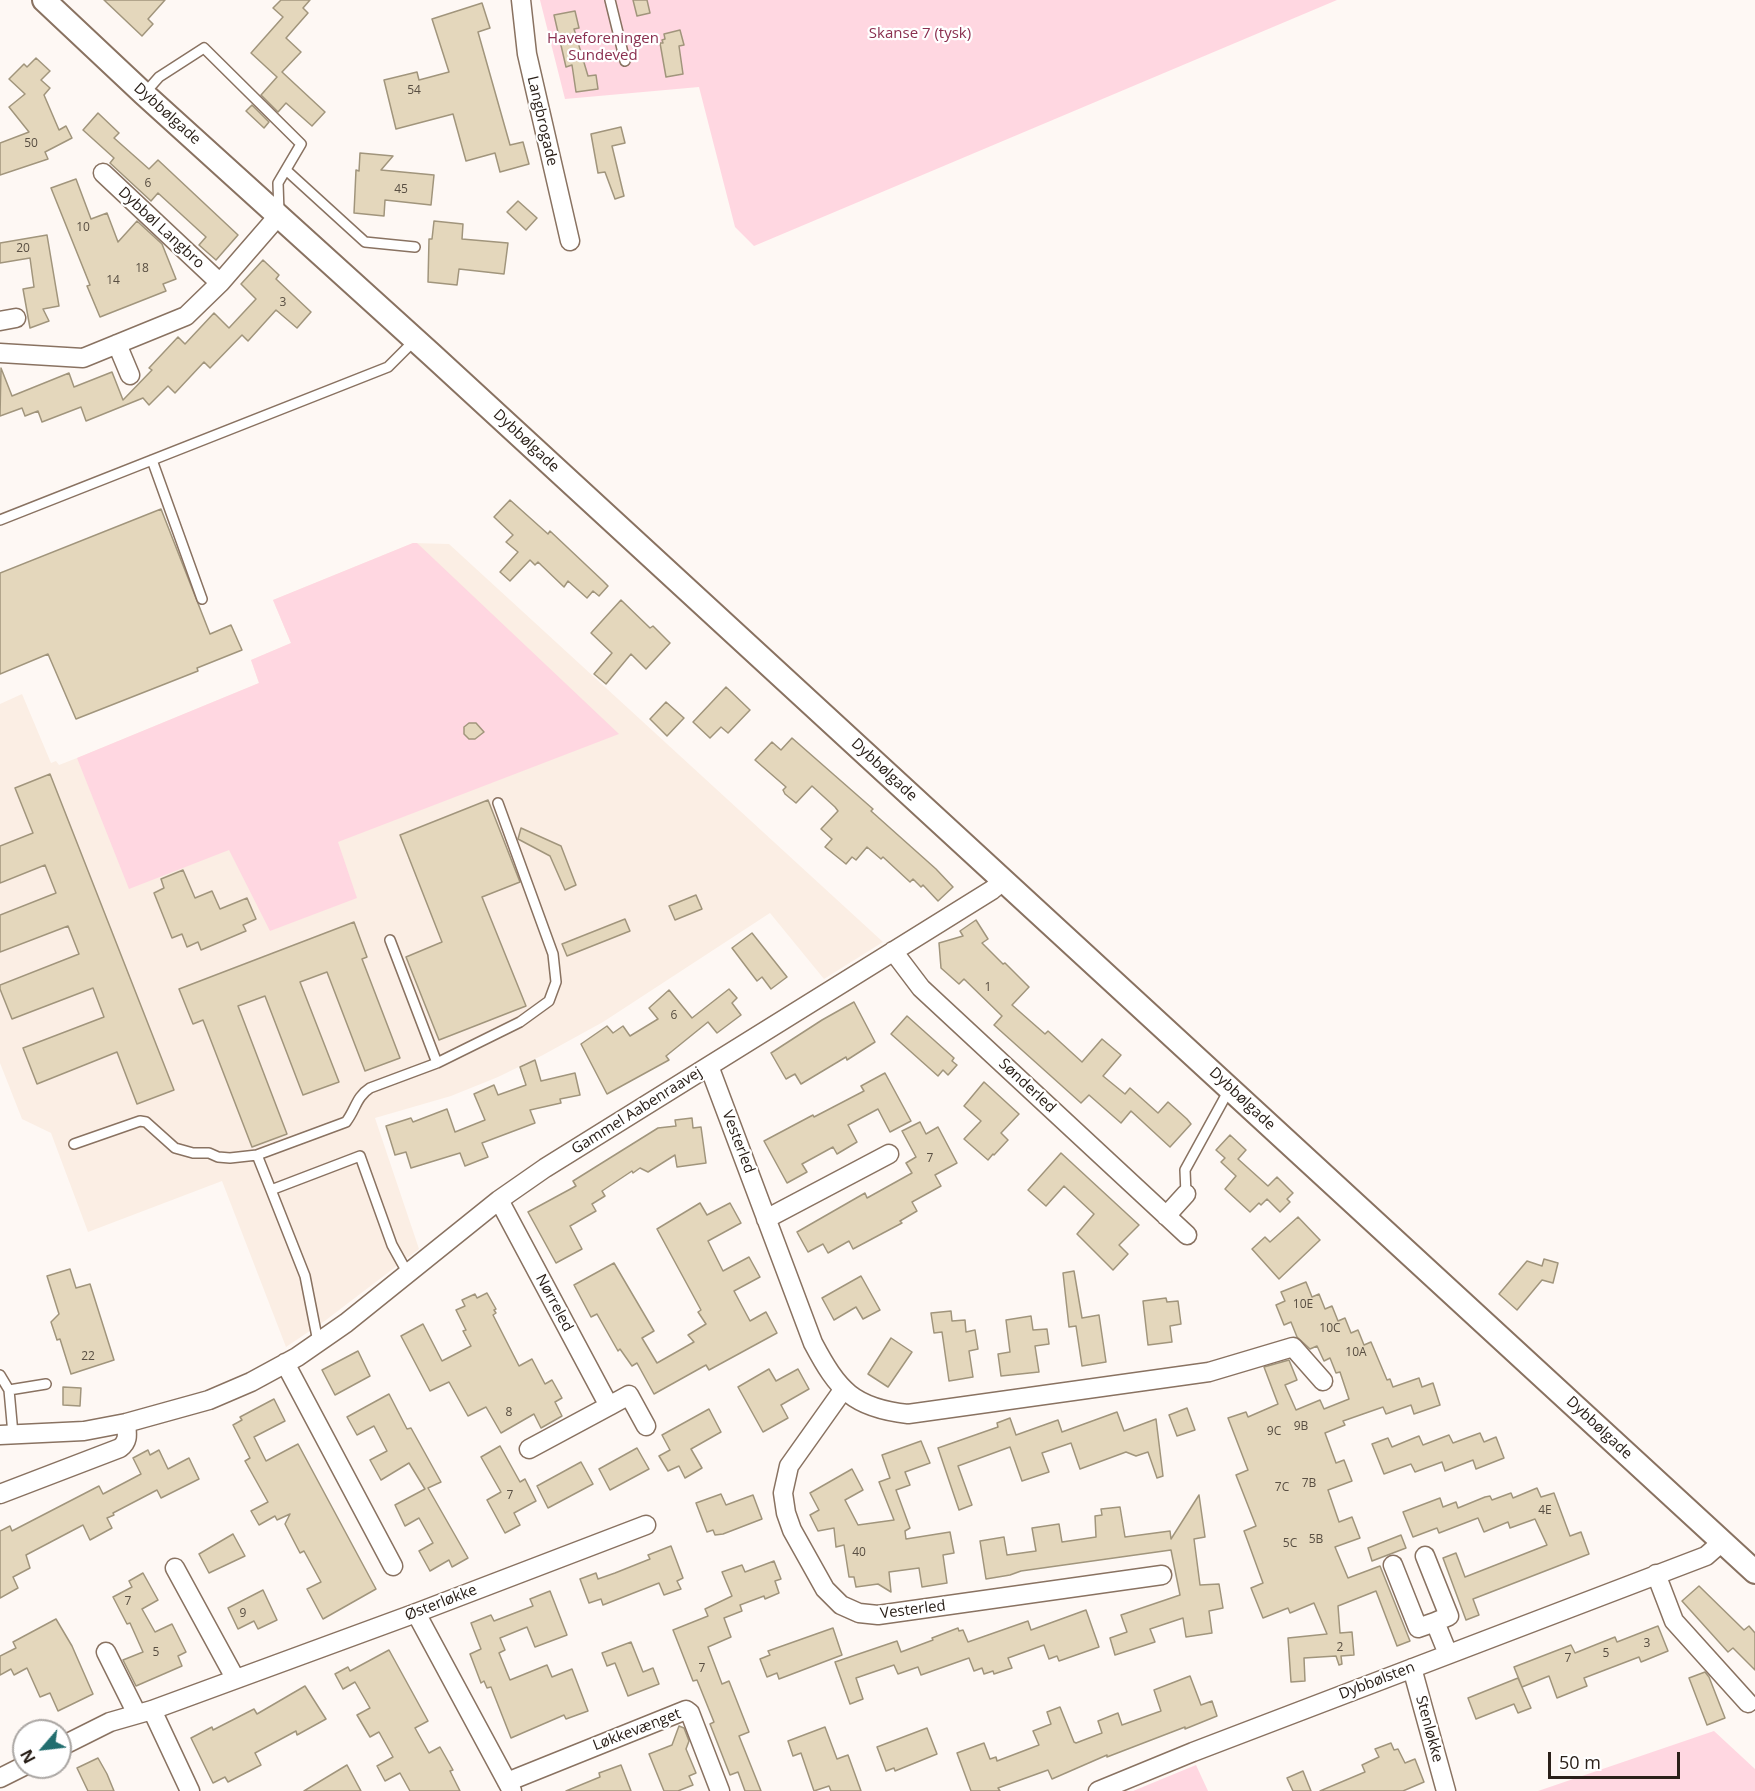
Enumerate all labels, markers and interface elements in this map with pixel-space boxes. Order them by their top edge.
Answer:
park label: Skanse 7 (tysk) [869,25,971,43]
park label: Haveforeningen Sundeved [547,30,659,65]
street label: Langbrogade [523,74,561,168]
street label: Dybbølgade [130,79,204,149]
house number: 54 [407,84,421,98]
house number: 50 [24,137,38,151]
house number: 6 [145,177,151,191]
street label: Dybbøl Langbro [114,183,208,273]
house number: 45 [394,183,408,197]
house number: 10 [76,221,90,235]
house number: 20 [16,242,30,256]
house number: 18 [135,262,149,276]
house number: 14 [106,274,120,288]
house number: 3 [280,296,286,310]
street label: Dybbølgade [489,406,563,476]
street label: Dybbølgade [847,735,921,805]
house number: 1 [985,981,991,995]
house number: 6 [671,1009,677,1023]
street label: Sønderled [995,1055,1059,1117]
street label: Gammel Aabenraavej [569,1064,705,1158]
street label: Dybbølgade [1205,1064,1279,1134]
street label: Vesterled [718,1108,758,1176]
house number: 7 [927,1152,933,1166]
street label: Nørreled [531,1271,577,1335]
house number: 10E [1293,1298,1313,1312]
house number: 10C [1319,1322,1341,1336]
house number: 10A [1345,1346,1367,1360]
house number: 22 [81,1350,95,1364]
street label: Dybbølgade [1562,1393,1636,1463]
house number: 8 [506,1406,512,1420]
house number: 9B [1294,1420,1308,1434]
house number: 9C [1267,1425,1281,1439]
house number: 7B [1302,1477,1316,1491]
house number: 7C [1275,1481,1289,1495]
house number: 7 [507,1489,513,1503]
house number: 4E [1538,1504,1552,1518]
house number: 5B [1309,1533,1323,1547]
house number: 5C [1283,1537,1297,1551]
house number: 40 [852,1546,866,1560]
street label: Østerløkke [402,1581,480,1625]
house number: 7 [125,1595,131,1609]
street label: Vesterled [879,1597,947,1623]
house number: 9 [240,1607,246,1621]
house number: 3 [1644,1637,1650,1651]
house number: 2 [1337,1641,1343,1655]
house number: 5 [153,1646,159,1660]
house number: 5 [1603,1647,1609,1661]
house number: 7 [1565,1652,1571,1666]
street label: Dybbølsten [1337,1658,1417,1704]
house number: 7 [699,1662,705,1676]
street label: Stenløkke [1411,1694,1447,1764]
street label: Løkkevænget [591,1705,683,1755]
north arrow [12,1719,72,1779]
scale bar [1551,1740,1683,1778]
text: N [15,1746,41,1767]
text: 50 m [1559,1750,1601,1774]

